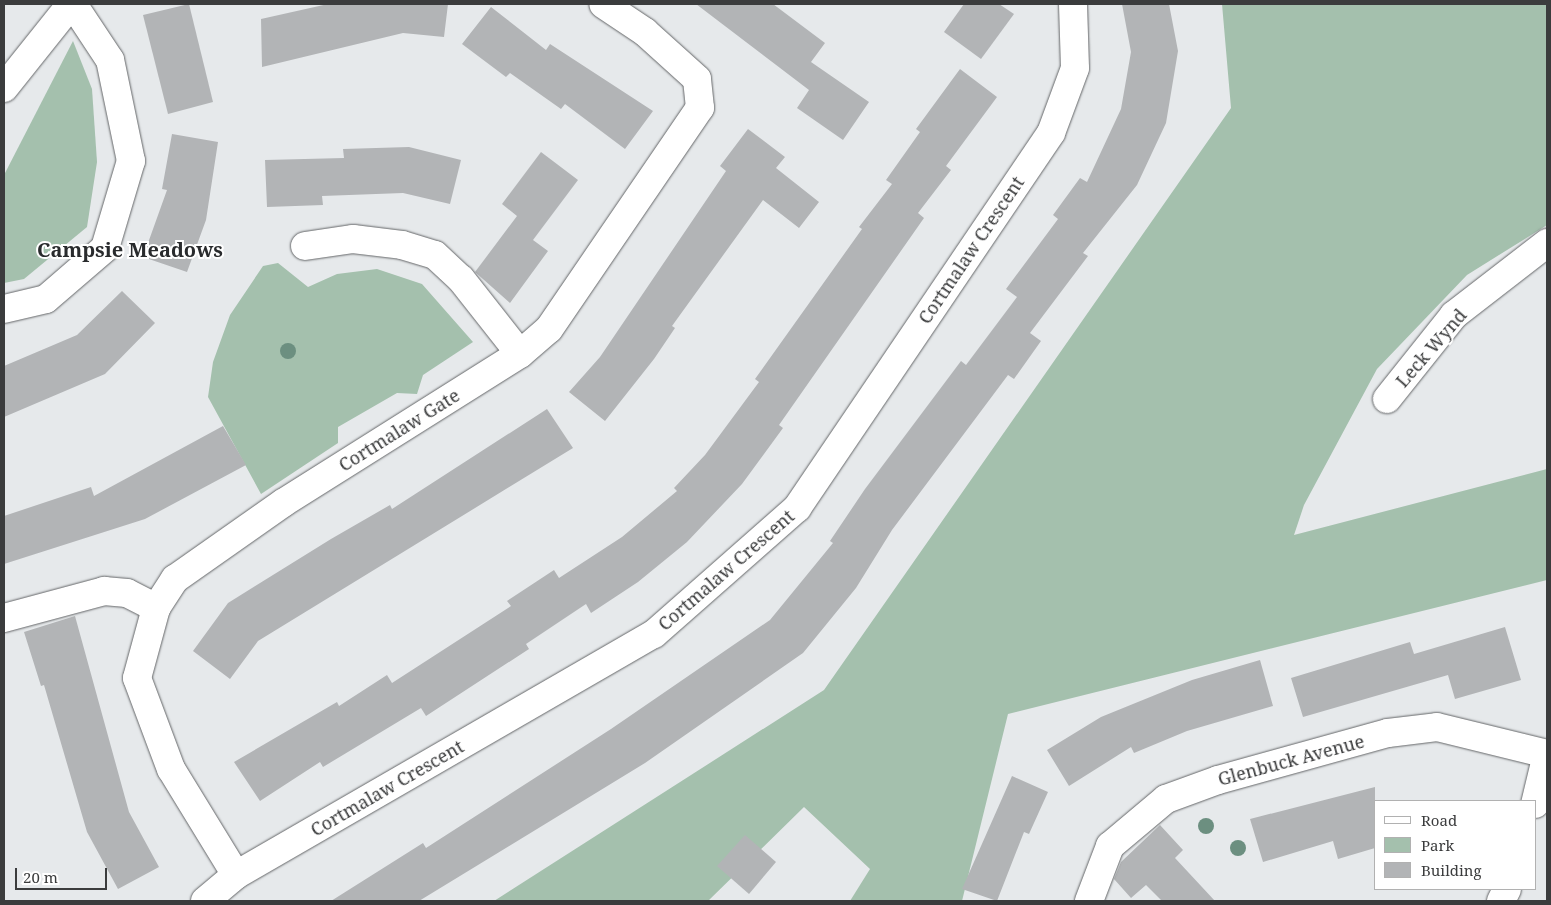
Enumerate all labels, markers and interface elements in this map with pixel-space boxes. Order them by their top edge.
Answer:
street label: Cortmalaw Crescent [914,172,1028,328]
district label: Campsie Meadows [37,237,223,261]
street label: Leck Wynd [1391,304,1471,392]
street label: Cortmalaw Gate [335,384,463,476]
street label: Cortmalaw Crescent [654,505,798,635]
street label: Glenbuck Avenue [1215,730,1367,790]
street label: Cortmalaw Crescent [307,735,467,841]
legend [1374,800,1536,890]
text: Road [1421,810,1457,830]
text: Park [1421,835,1454,855]
scale bar [18,858,110,890]
text: Building [1421,860,1482,880]
text: 20 m [23,867,58,887]

